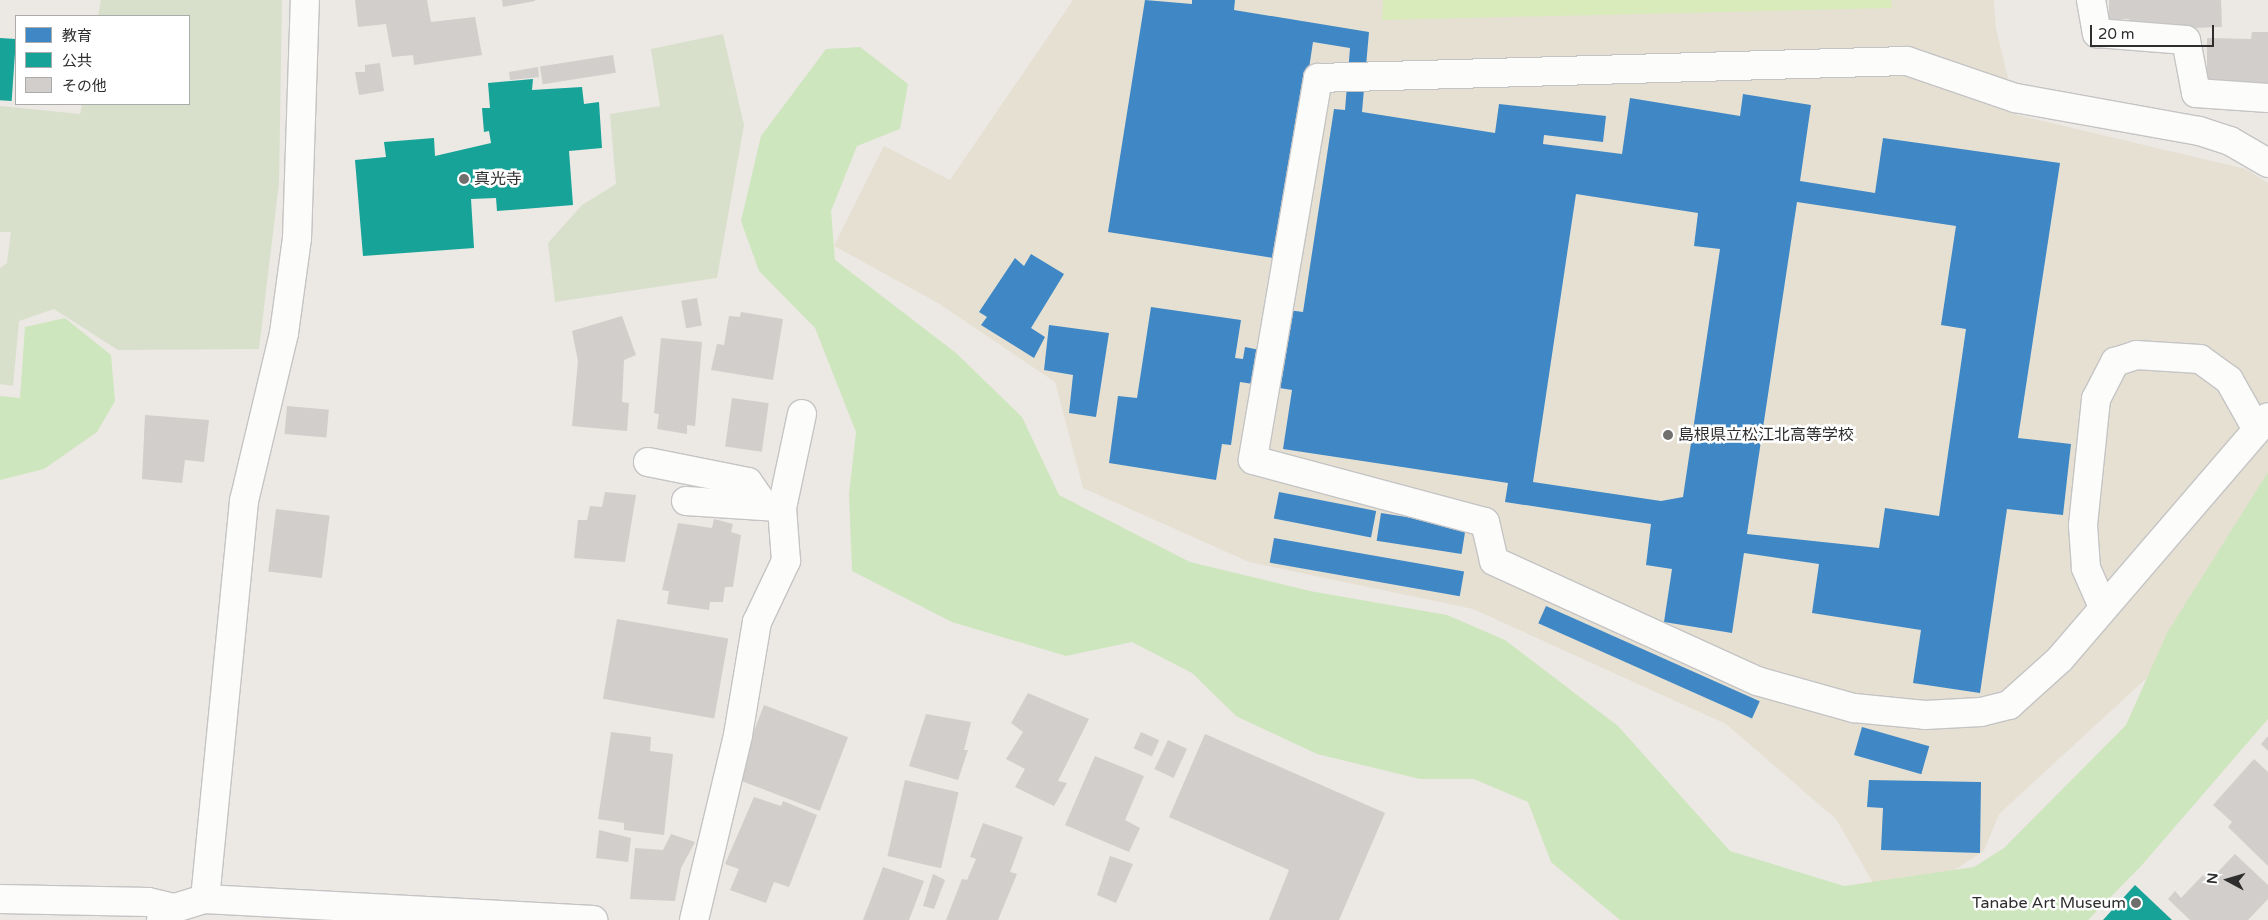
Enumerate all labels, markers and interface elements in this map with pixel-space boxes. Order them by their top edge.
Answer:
legend [15,15,190,105]
scale bar [2093,15,2217,47]
text: 20 m [2098,25,2135,43]
text: 教育 [62,27,92,45]
text: 公共 [62,52,92,70]
text: その他 [62,77,107,95]
place label: 真光寺 [474,169,522,189]
marker: 真光寺 [458,173,470,185]
place label: 島根県立松江北高等学校 [1678,425,1854,445]
marker: 島根県立松江北高等学校 [1662,429,1674,441]
north arrow [2203,855,2253,905]
text: N [2204,872,2222,885]
place label: Tanabe Art Museum [1972,893,2126,913]
marker: Tanabe Art Museum [2130,897,2142,909]

